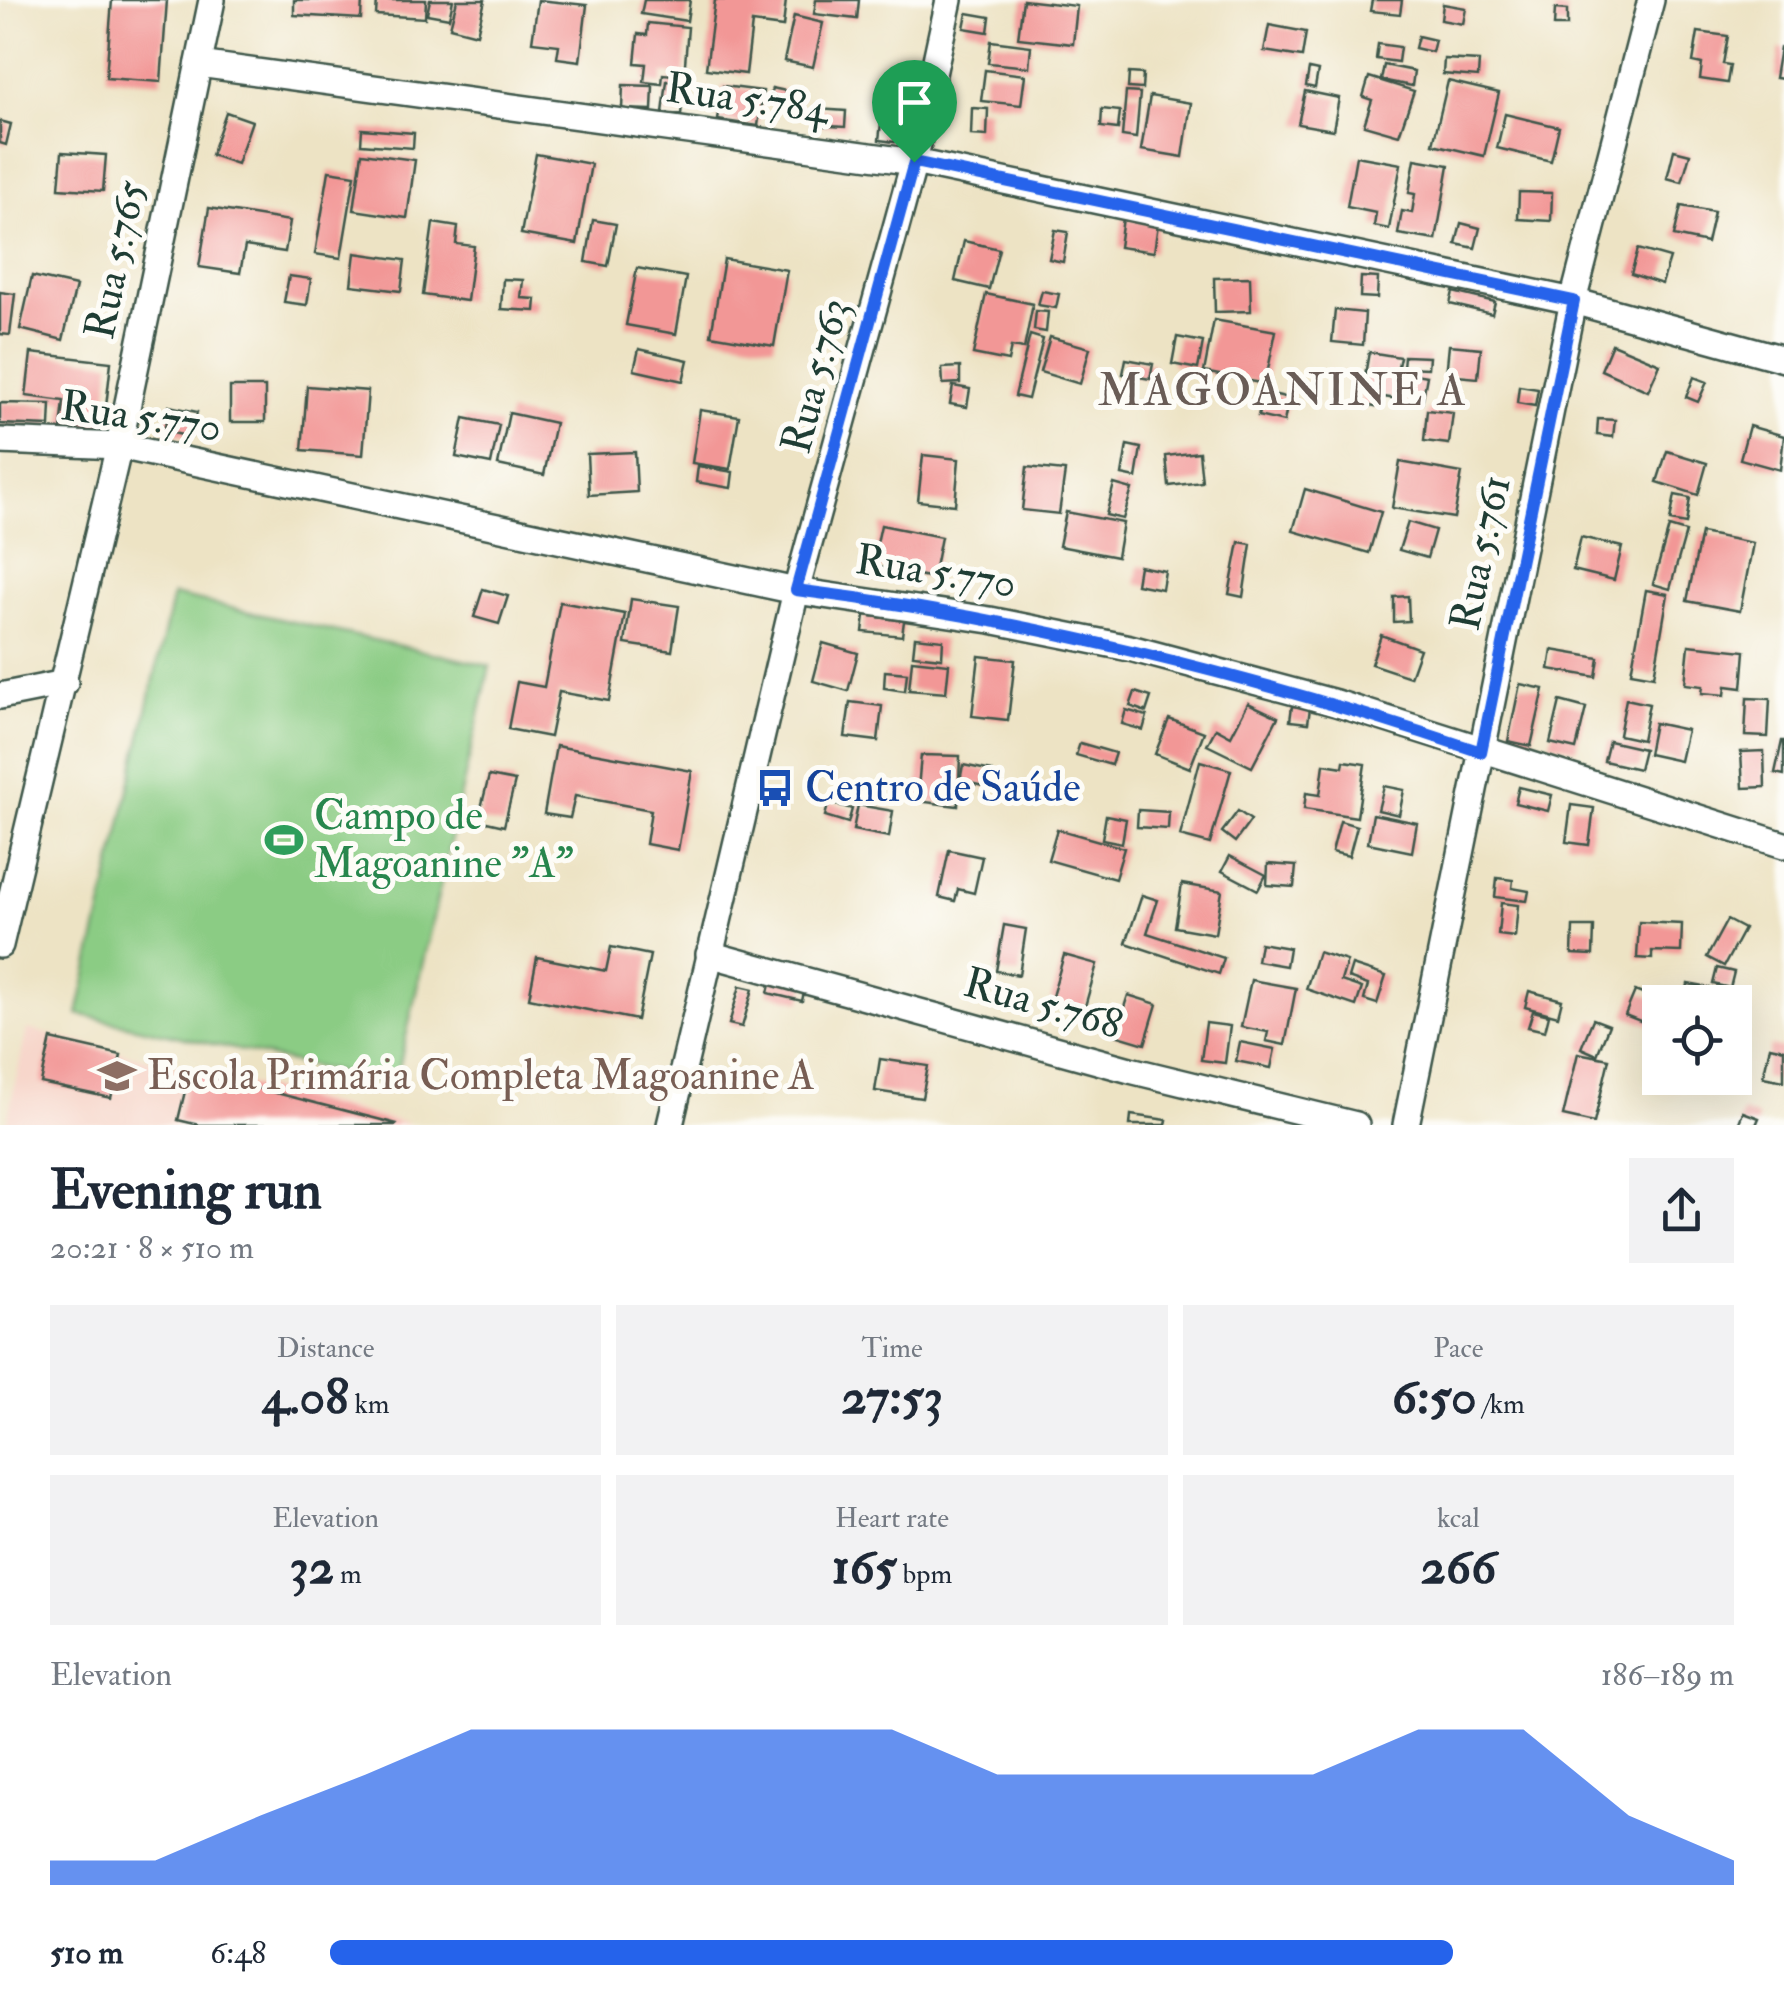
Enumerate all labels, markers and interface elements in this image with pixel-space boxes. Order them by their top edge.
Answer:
pin [872,60,957,163]
street label: Rua 5.784 [662,62,834,136]
icon: arrive [887,75,942,130]
street label: Rua 5.765 [74,176,158,344]
street label: Rua 5.763 [770,293,862,459]
district label: MAGOANINE A [1098,363,1468,419]
street label: Rua 5.770 [57,380,225,454]
street label: Rua 5.761 [1439,471,1523,635]
street label: Rua 5.770 [852,534,1020,610]
place label: Centro de Saúde [805,762,1081,814]
bus stop icon: Centro de Saúde [754,767,796,809]
place label: Campo de Magoanine "A" [314,790,574,890]
sports icon: Campo de Magoanine "A" [263,819,305,861]
street label: Rua 5.768 [958,957,1128,1051]
map controls [1642,985,1752,1095]
button: locate [1642,985,1752,1095]
place label: Escola Primária Completa Magoanine A [147,1050,815,1102]
school or university icon: Escola Primária Completa Magoanine A [96,1055,138,1097]
text: Evening run [50,1156,322,1225]
button: share [1629,1158,1734,1263]
text: 20:21 · 8 × 510 m [50,1228,254,1268]
text: Distance [277,1331,375,1366]
text: Time [861,1331,923,1366]
text: Pace [1433,1331,1483,1366]
text: 4.08 [262,1366,349,1429]
text: 27:53 [841,1366,943,1429]
text: 6:50 [1392,1366,1477,1429]
text: km [349,1387,390,1422]
text: /km [1477,1387,1525,1422]
text: Elevation [272,1501,379,1536]
text: Heart rate [835,1501,949,1536]
text: kcal [1437,1501,1480,1536]
text: 32 [290,1536,334,1599]
text: 165 [832,1536,897,1599]
text: 266 [1420,1536,1496,1599]
text: m [334,1557,362,1592]
text: bpm [897,1557,952,1592]
text: Elevation [50,1655,172,1695]
text: 186–189 m [1601,1655,1734,1695]
text: 510 m [50,1933,123,1973]
text: 6:48 [210,1933,266,1973]

